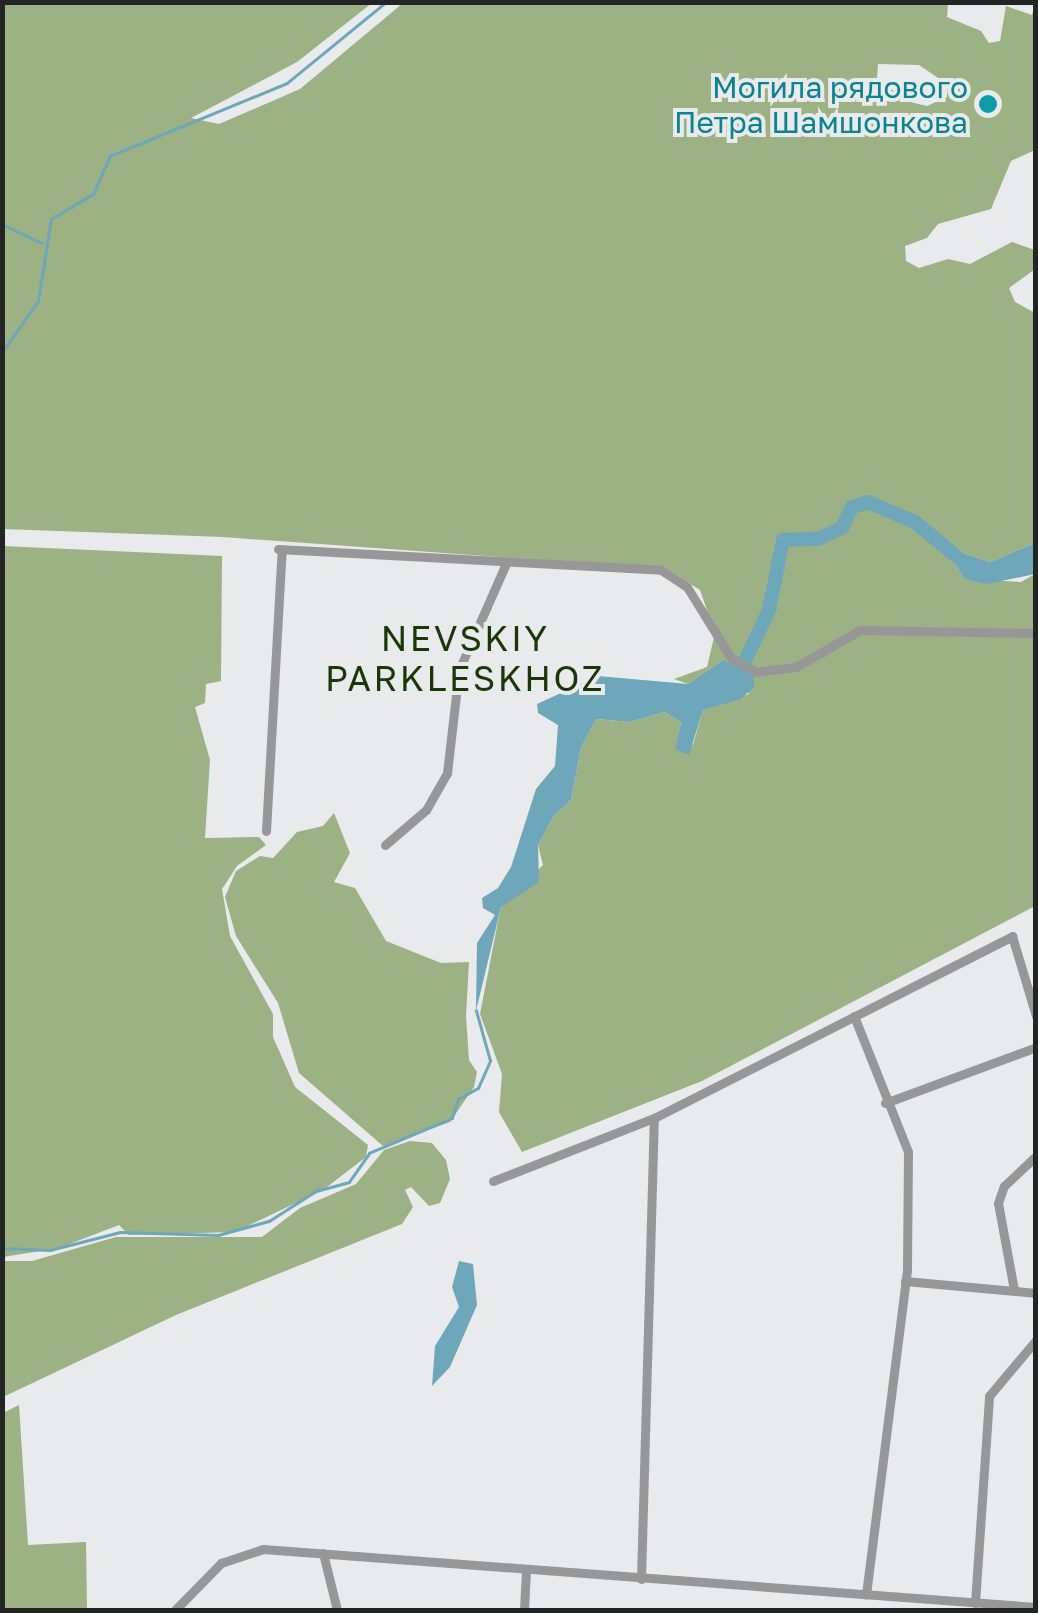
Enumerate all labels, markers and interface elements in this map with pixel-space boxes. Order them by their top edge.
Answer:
place label: Могила рядового Петра Шамшонкова [674,69,968,140]
marker: Могила рядового Петра Шамшонкова [977,93,999,115]
district label: NEVSKIY PARKLESKHOZ [325,617,605,699]

